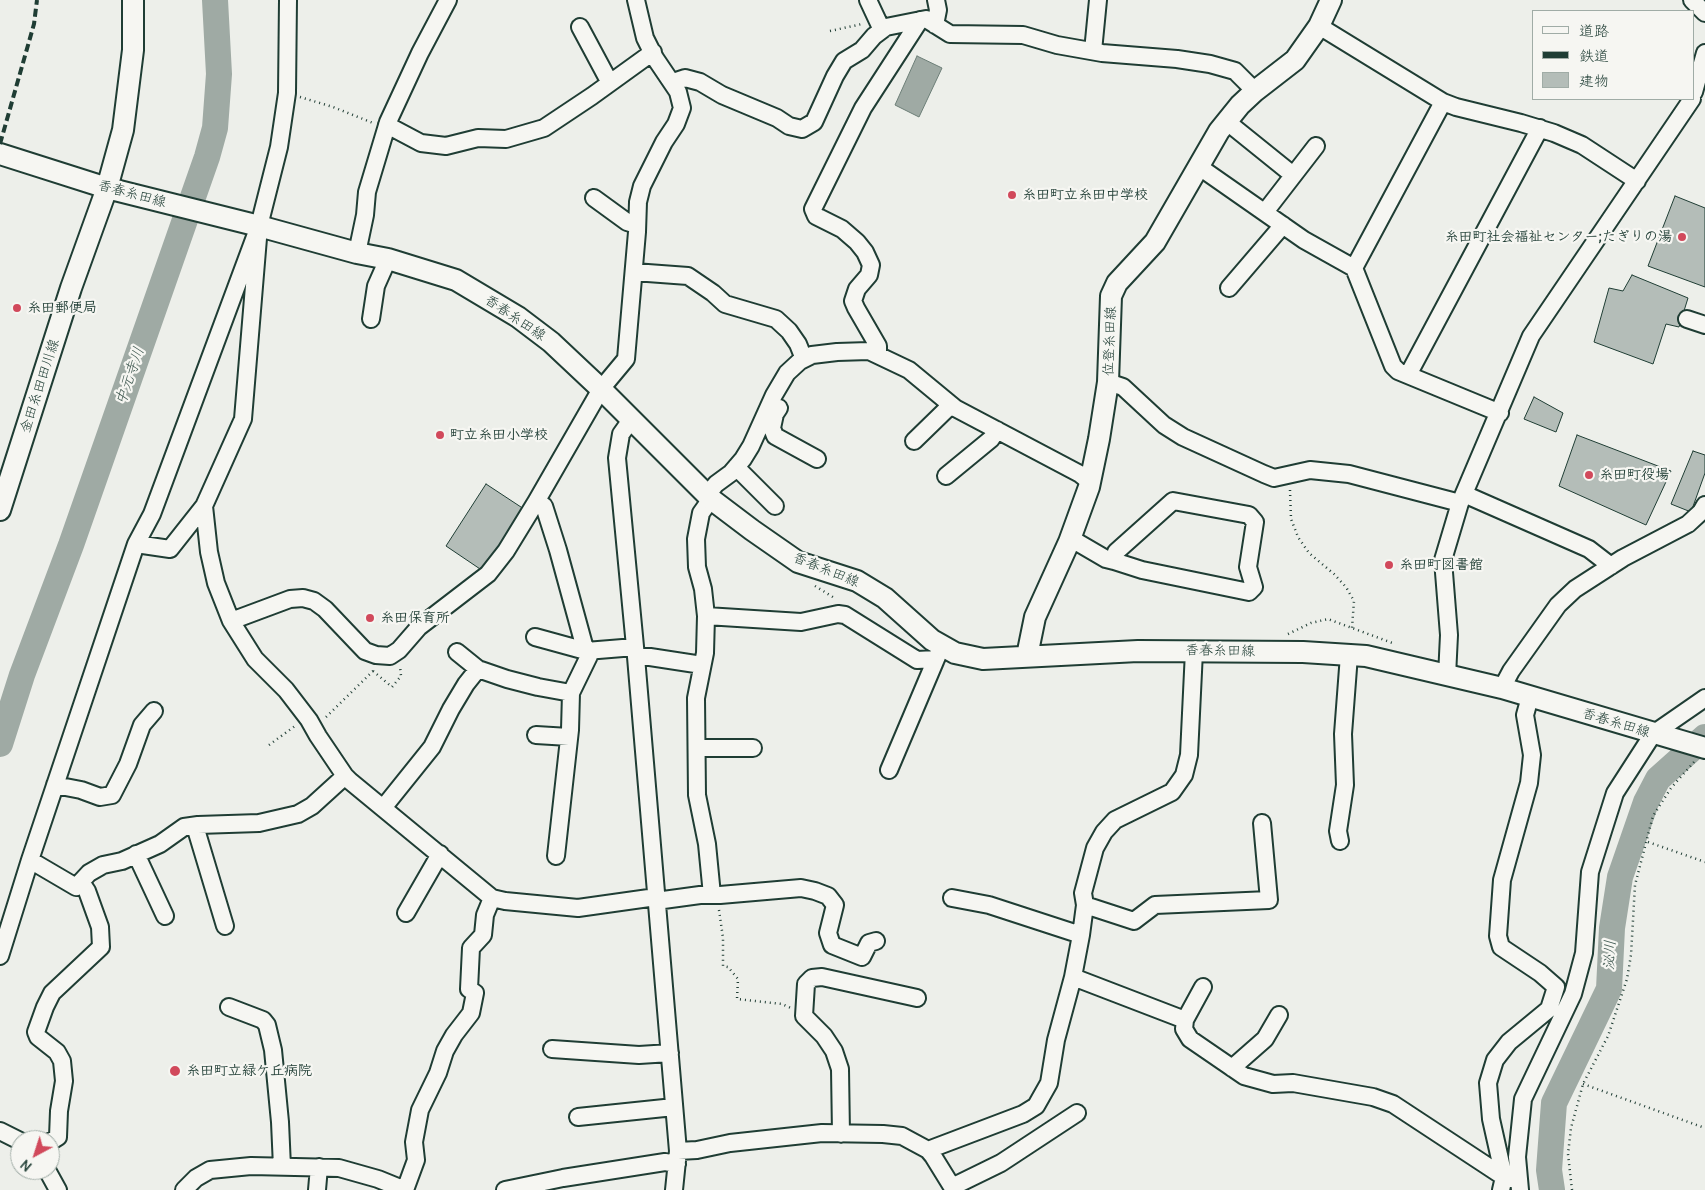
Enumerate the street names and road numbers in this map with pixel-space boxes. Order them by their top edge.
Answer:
street label: 香春糸田線 [96,177,168,211]
street label: 香春糸田線 [481,291,549,345]
street label: 位登糸田線 [1100,306,1120,376]
street label: 金田糸田田川線 [17,337,63,435]
street label: 香春糸田線 [790,549,862,591]
street label: 香春糸田線 [1185,642,1255,660]
street label: 香春糸田線 [1580,705,1652,741]

